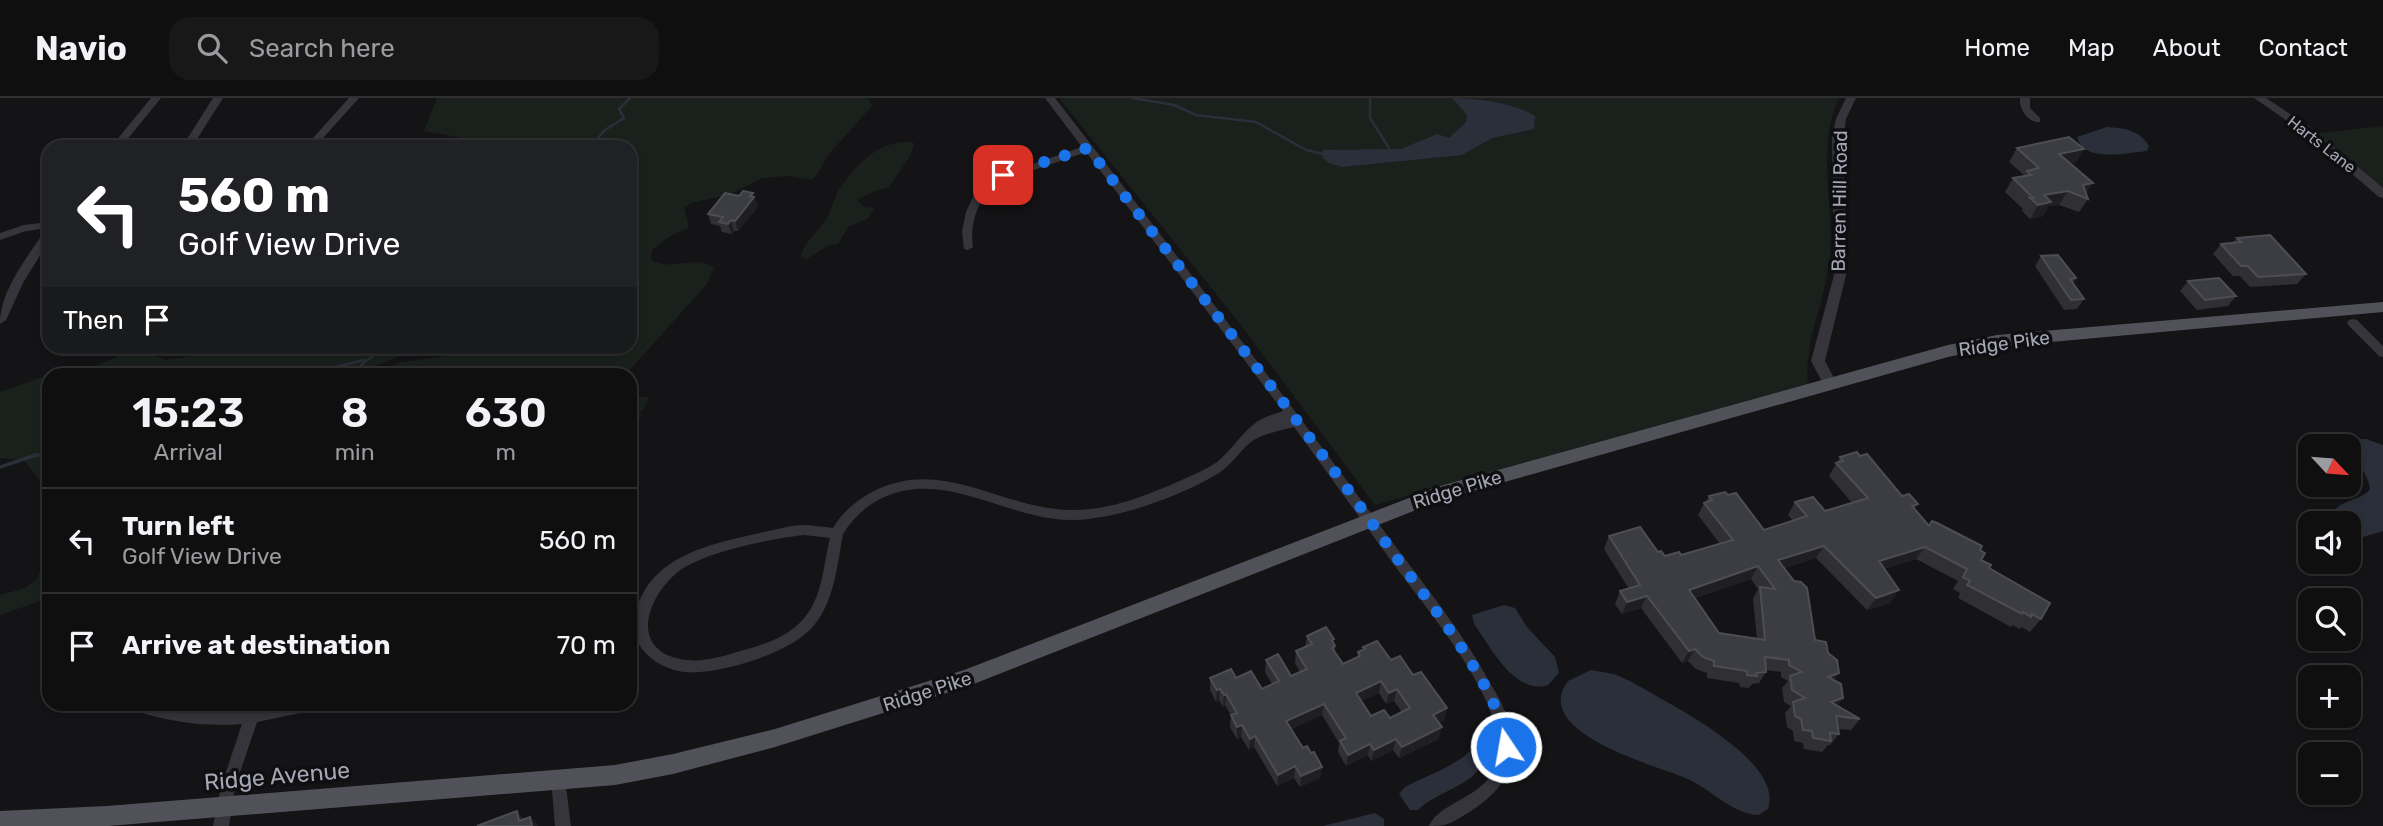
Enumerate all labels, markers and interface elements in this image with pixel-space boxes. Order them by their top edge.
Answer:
search box [169,17,659,80]
text: Navio [35,29,127,68]
icon: search [193,29,231,67]
text: Search here [249,33,395,64]
text: Home [1964,34,2030,62]
text: Map [2068,34,2115,62]
text: About [2153,34,2221,62]
text: Contact [2259,34,2348,62]
street label: Harts Lane [2284,112,2360,177]
street label: Barren Hill Road [1827,130,1852,272]
pin [973,145,1033,205]
icon: arrive [984,156,1022,194]
text: 560 m [178,166,330,224]
icon: left [63,168,154,259]
text: Golf View Drive [178,225,400,263]
icon: arrive [138,301,176,339]
text: Then [63,305,124,336]
street label: Ridge Pike [1957,326,2051,361]
text: 15:23 [132,388,244,438]
text: 8 [341,388,369,438]
text: 630 [465,388,547,438]
north arrow [2298,434,2361,497]
map controls [2298,434,2361,805]
text: Arrival [154,438,223,466]
text: min [335,438,375,466]
text: m [496,438,516,466]
street label: Ridge Pike [1410,465,1504,514]
text: Turn left [122,511,234,542]
button: sound [2298,511,2361,574]
icon: left [63,522,101,560]
text: 560 m [539,525,616,556]
text: Golf View Drive [122,542,282,570]
button: search [2298,588,2361,651]
icon: arrive [63,627,101,665]
text: Arrive at destination [122,630,390,661]
text: 70 m [557,630,616,661]
button: + [2298,665,2361,728]
street label: Ridge Pike [880,666,974,717]
position arrow [1469,710,1543,784]
button: − [2298,742,2361,805]
street label: Ridge Avenue [203,756,351,796]

